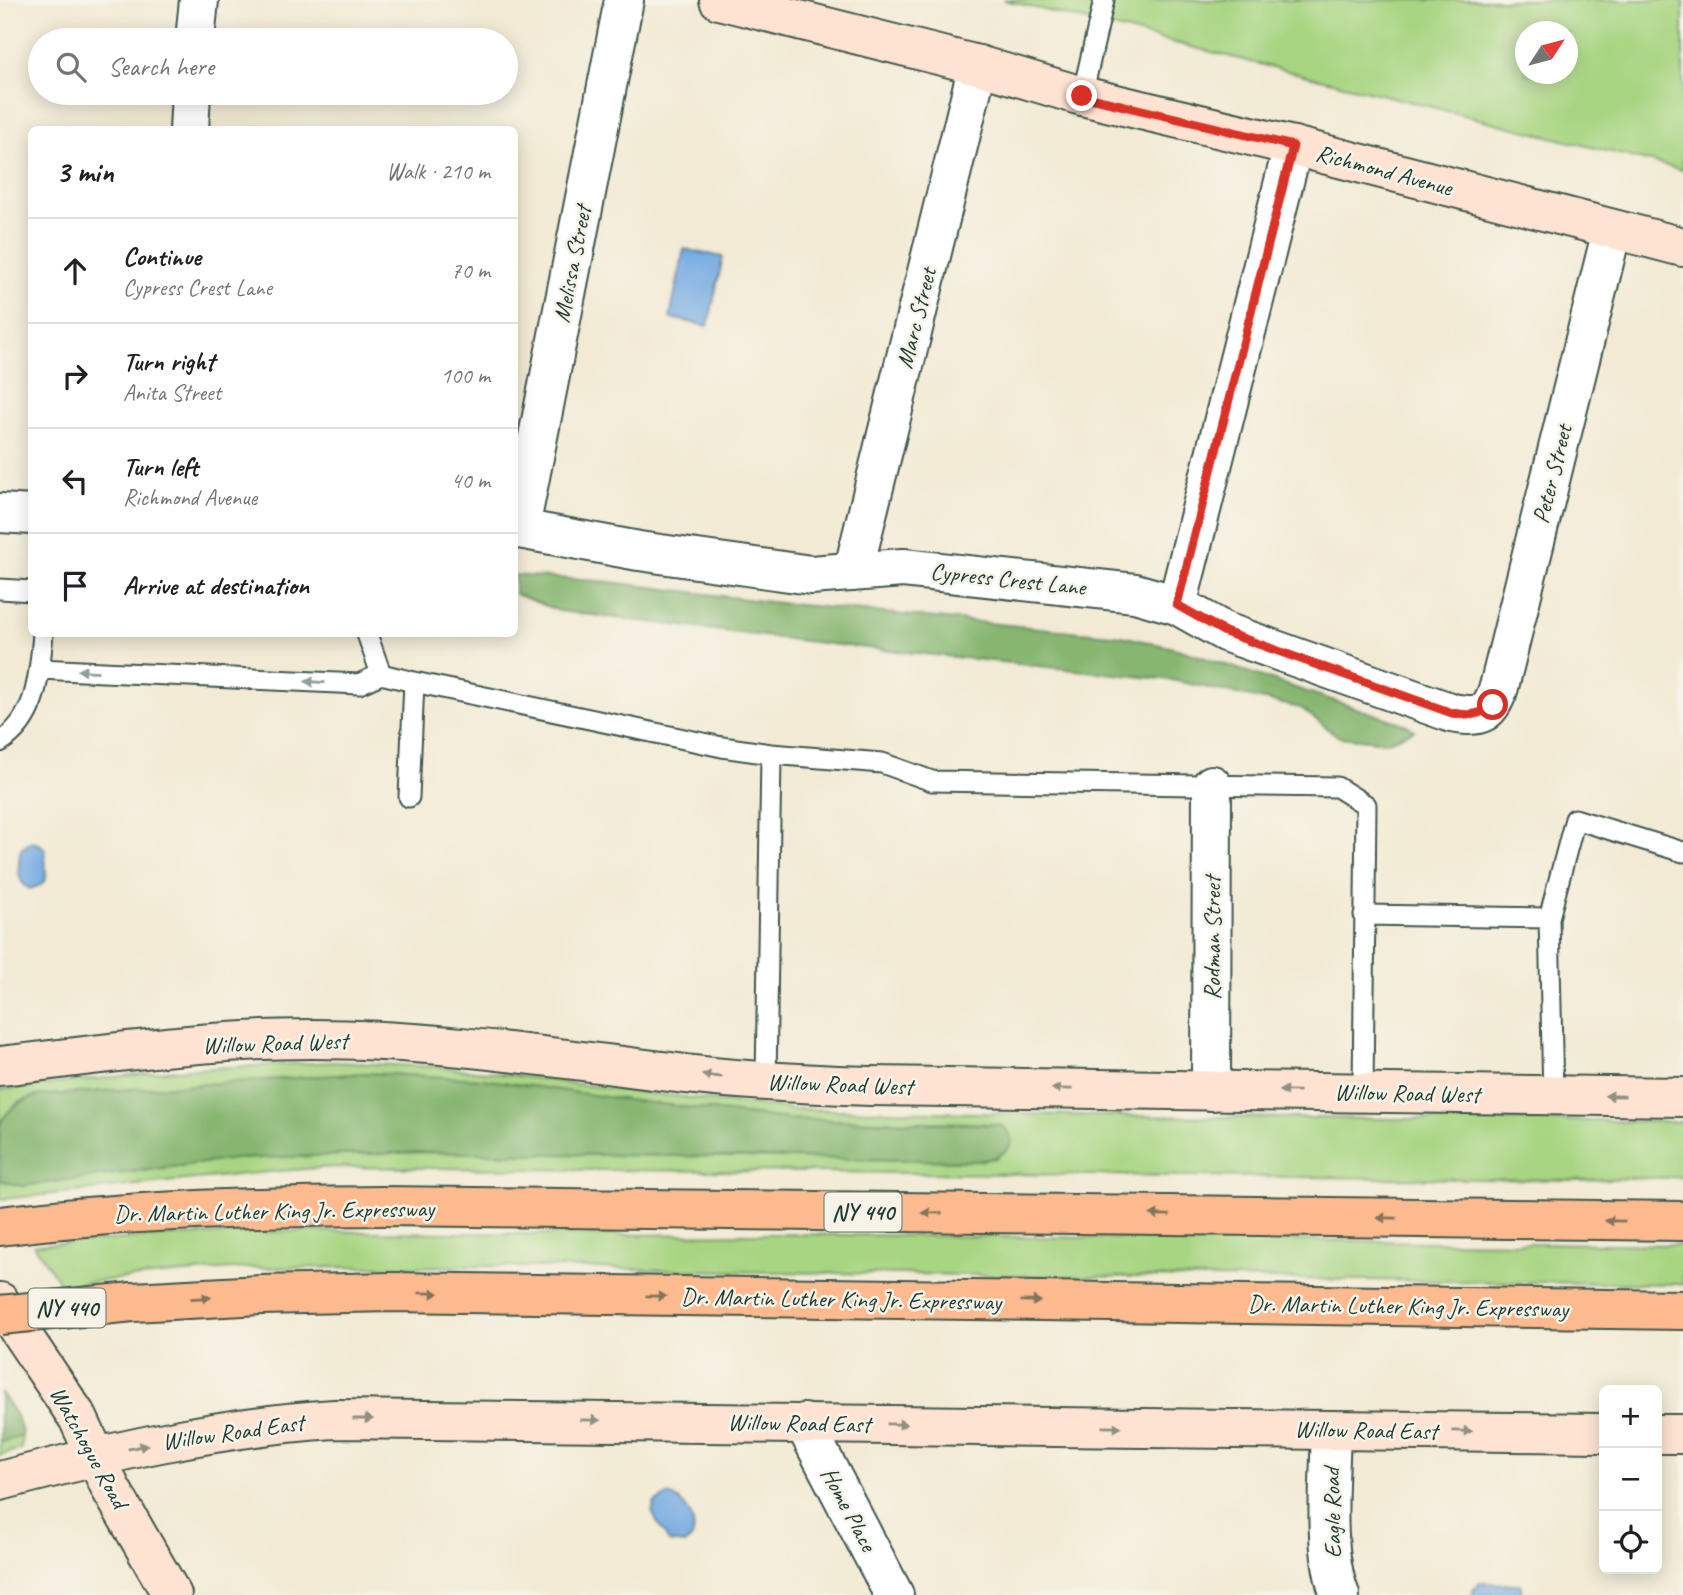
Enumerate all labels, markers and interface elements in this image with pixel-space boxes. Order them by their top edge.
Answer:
north arrow [1515,21,1578,84]
search box [28,28,518,105]
icon: search [52,48,90,86]
text: Search here [108,50,214,83]
route end [1066,80,1097,111]
street label: Richmond Avenue [1313,137,1458,203]
text: 3 min [56,153,113,191]
text: Walk · 210 m [386,157,490,186]
street label: Melissa Street [546,200,599,325]
text: Continue [123,240,201,273]
icon: ahead [56,252,94,290]
text: 70 m [451,256,490,285]
street label: Marc Street [889,263,943,371]
text: Cypress Crest Lane [123,273,272,302]
text: Turn right [123,345,214,378]
icon: right [56,357,94,395]
text: 100 m [441,361,490,390]
text: Anita Street [123,378,221,407]
street label: Peter Street [1525,420,1579,526]
text: Turn left [123,450,198,483]
icon: left [56,462,94,500]
text: 40 m [451,466,490,495]
text: Richmond Avenue [123,483,257,512]
street label: Cypress Crest Lane [929,556,1089,602]
icon: arrive [56,567,94,605]
text: Arrive at destination [123,569,309,602]
one-way arrow [77,666,99,677]
one-way arrow [304,677,326,688]
route start [1477,689,1508,720]
street label: Rodman Street [1197,873,1227,1000]
street label: Willow Road West [202,1025,351,1061]
street label: Willow Road West [767,1066,916,1102]
one-way arrow [701,1071,723,1082]
street label: Willow Road West [1334,1077,1483,1109]
one-way arrow [1051,1083,1073,1095]
one-way arrow [1278,1086,1300,1097]
one-way arrow [1604,1090,1626,1102]
road number: NY 440 [824,1192,902,1232]
street label: Dr. Martin Luther King Jr. Expressway [114,1193,436,1229]
one-way arrow [921,1207,943,1218]
one-way arrow [1149,1209,1171,1221]
one-way arrow [1376,1212,1398,1224]
one-way arrow [1604,1215,1626,1226]
street label: Dr. Martin Luther King Jr. Expressway [681,1281,1003,1317]
one-way arrow [418,1287,440,1298]
road number: NY 440 [28,1288,106,1328]
street label: Dr. Martin Luther King Jr. Expressway [1248,1288,1570,1324]
one-way arrow [645,1290,667,1302]
one-way arrow [191,1292,213,1303]
one-way arrow [1020,1295,1042,1307]
street label: Watchogue Road [43,1381,137,1516]
map controls [1599,1385,1662,1574]
button: + [1599,1385,1662,1448]
street label: Willow Road East [160,1407,309,1457]
street label: Willow Road East [727,1407,874,1439]
one-way arrow [352,1413,374,1425]
one-way arrow [580,1414,602,1426]
street label: Willow Road East [1294,1414,1441,1446]
one-way arrow [886,1418,908,1430]
one-way arrow [1101,1421,1123,1433]
one-way arrow [1451,1426,1473,1437]
one-way arrow [127,1441,149,1452]
button: − [1599,1448,1662,1511]
street label: Home Place [814,1462,885,1558]
street label: Eagle Road [1316,1464,1348,1558]
button: locate [1599,1511,1662,1574]

